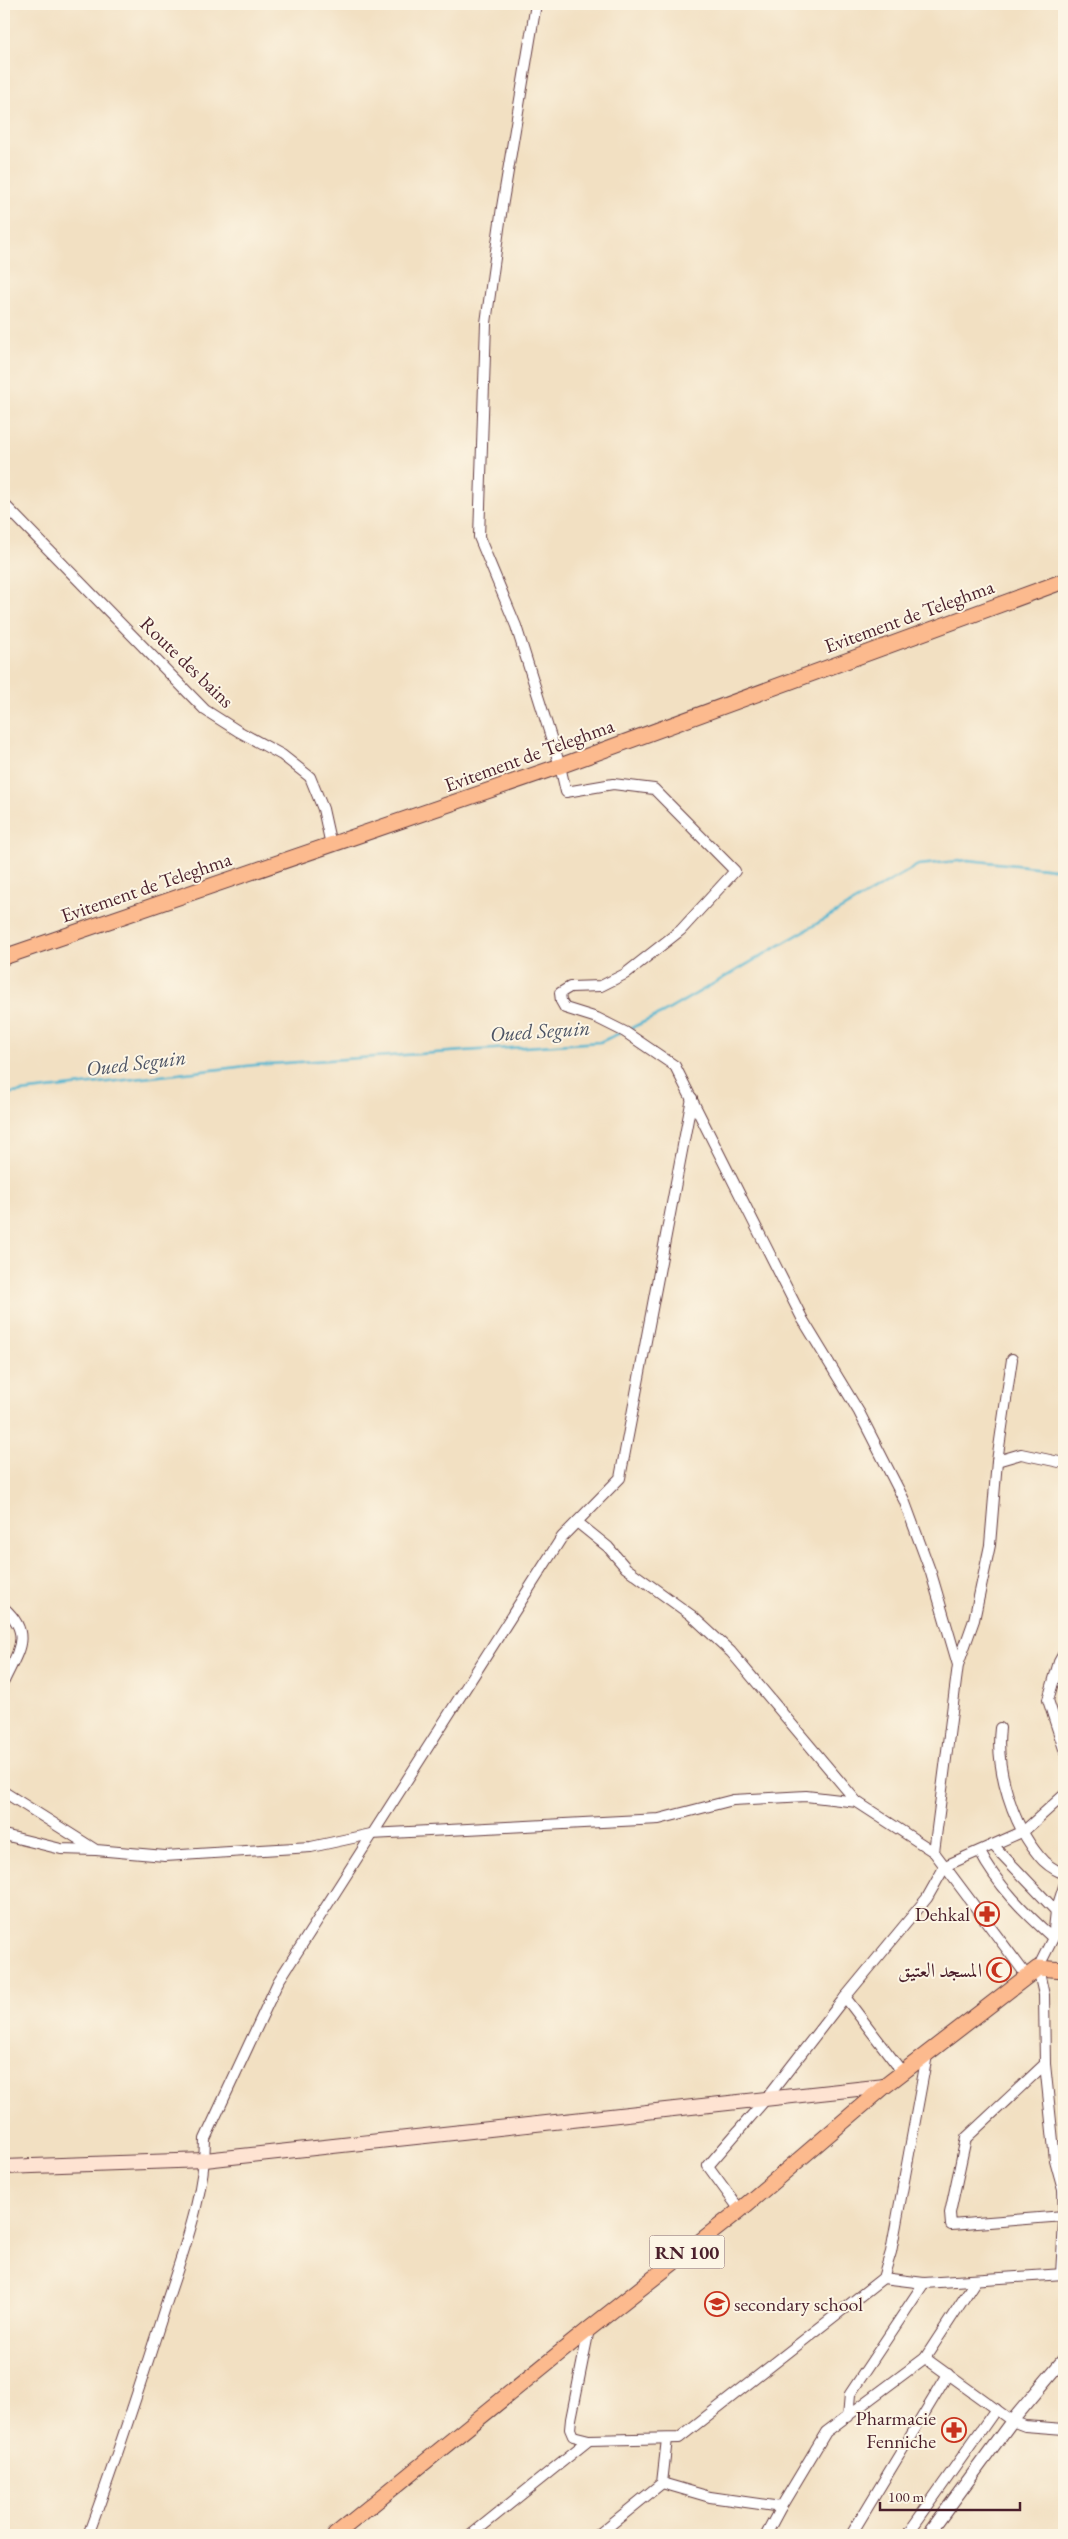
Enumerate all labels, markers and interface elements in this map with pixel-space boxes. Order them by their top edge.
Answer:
street label: Evitement de Teleghma [821,573,997,659]
street label: Route des bains [134,611,240,713]
street label: Evitement de Teleghma [441,712,617,798]
street label: Evitement de Teleghma [57,846,235,928]
water label: Oued Seguin [489,1014,591,1047]
water label: Oued Seguin [84,1043,187,1082]
place label: Dehkal [915,1901,970,1927]
pharmacy icon: Dehkal [974,1901,1000,1927]
place label: المسجد العتيق [898,1957,982,1983]
mosque icon: المسجد العتيق [986,1957,1012,1983]
road number: RN 100 [650,2236,724,2268]
school or university icon: secondary school [704,2291,730,2317]
place label: secondary school [734,2291,863,2317]
place label: Pharmacie Fenniche [856,2405,936,2454]
pharmacy icon: Pharmacie Fenniche [941,2417,967,2443]
scale bar [880,2479,1020,2511]
text: 100 m [888,2487,925,2506]

